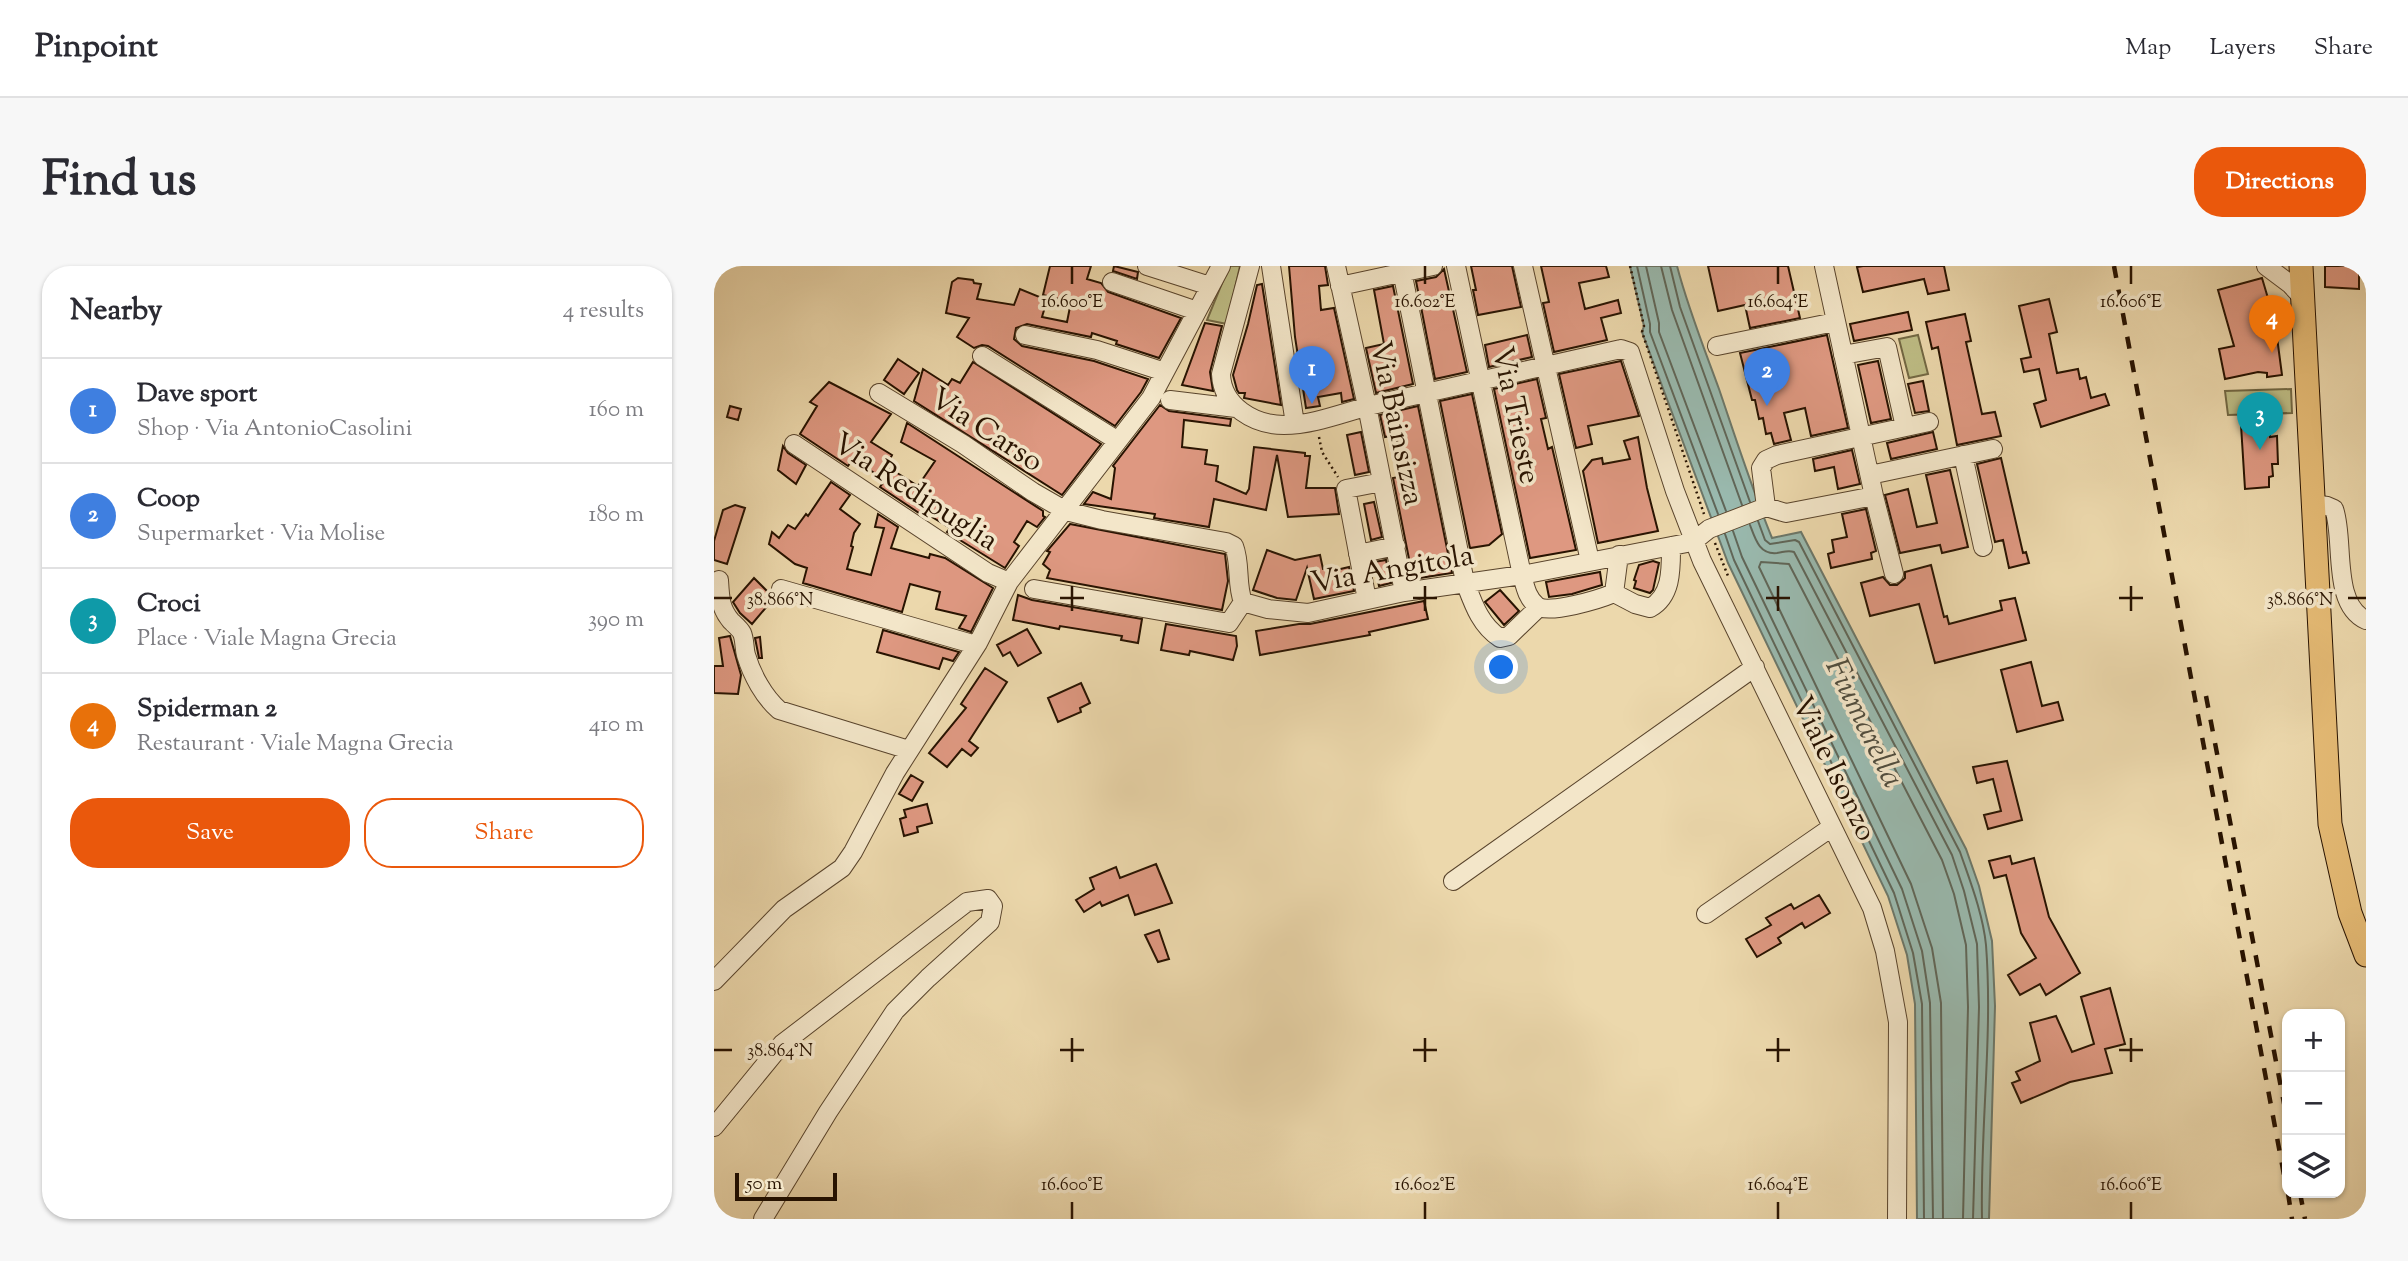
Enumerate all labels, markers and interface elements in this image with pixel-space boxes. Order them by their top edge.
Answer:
text: Pinpoint [35,24,158,72]
text: Map [2125,31,2171,65]
text: Layers [2209,31,2276,65]
text: Share [2314,31,2373,65]
text: Find us [42,147,196,217]
button: Directions [2194,147,2366,217]
text: Nearby [70,290,162,333]
text: 16.600°E [1041,290,1103,316]
text: 16.602°E [1395,290,1456,316]
text: 16.604°E [1748,290,1809,316]
text: 16.606°E [2100,290,2162,316]
text: 4 results [563,295,644,328]
pin: 4 [2249,295,2295,353]
street label: Via Bainsizza [1357,337,1434,510]
street label: Via Trieste [1479,343,1550,488]
pin: 1 [1289,346,1335,404]
pin: 2 [1744,348,1790,406]
text: Dave sport [137,376,257,413]
street label: Via Carso [920,378,1051,484]
pin: 3 [2237,392,2283,450]
text: 1 [89,394,97,427]
text: 160 m [589,394,644,427]
text: Shop · Via AntonioCasolini [137,413,412,446]
street label: Via Redipuglia [823,423,1006,563]
text: Coop [137,481,200,518]
text: 2 [88,499,98,532]
text: 180 m [589,499,644,532]
text: Supermarket · Via Molise [137,518,385,551]
street label: Via Angitola [1308,535,1477,606]
text: Croci [137,586,201,623]
text: 38.866°N [747,588,813,614]
text: 38.866°N [2267,588,2333,614]
text: 3 [88,604,98,637]
text: 390 m [588,604,644,637]
text: Place · Viale Magna Grecia [137,623,397,656]
your location [1484,650,1518,684]
water label: Fiumarella [1812,651,1914,796]
street label: Viale Isonzo [1779,689,1886,849]
text: Spiderman 2 [137,691,277,728]
text: 4 [87,709,99,742]
text: 410 m [589,709,644,742]
text: Restaurant · Viale Magna Grecia [137,728,454,761]
button: Save [70,798,350,868]
button: Share [364,798,644,868]
map controls [2282,1009,2345,1198]
button: + [2282,1009,2345,1072]
text: 38.864°N [747,1039,813,1065]
button: − [2282,1072,2345,1135]
button: layers [2282,1135,2345,1198]
scale bar [735,1170,836,1202]
text: 50 m [746,1171,782,1198]
text: 16.600°E [1041,1173,1103,1199]
text: 16.602°E [1395,1173,1456,1199]
text: 16.604°E [1748,1173,1809,1199]
text: 16.606°E [2100,1173,2162,1199]

